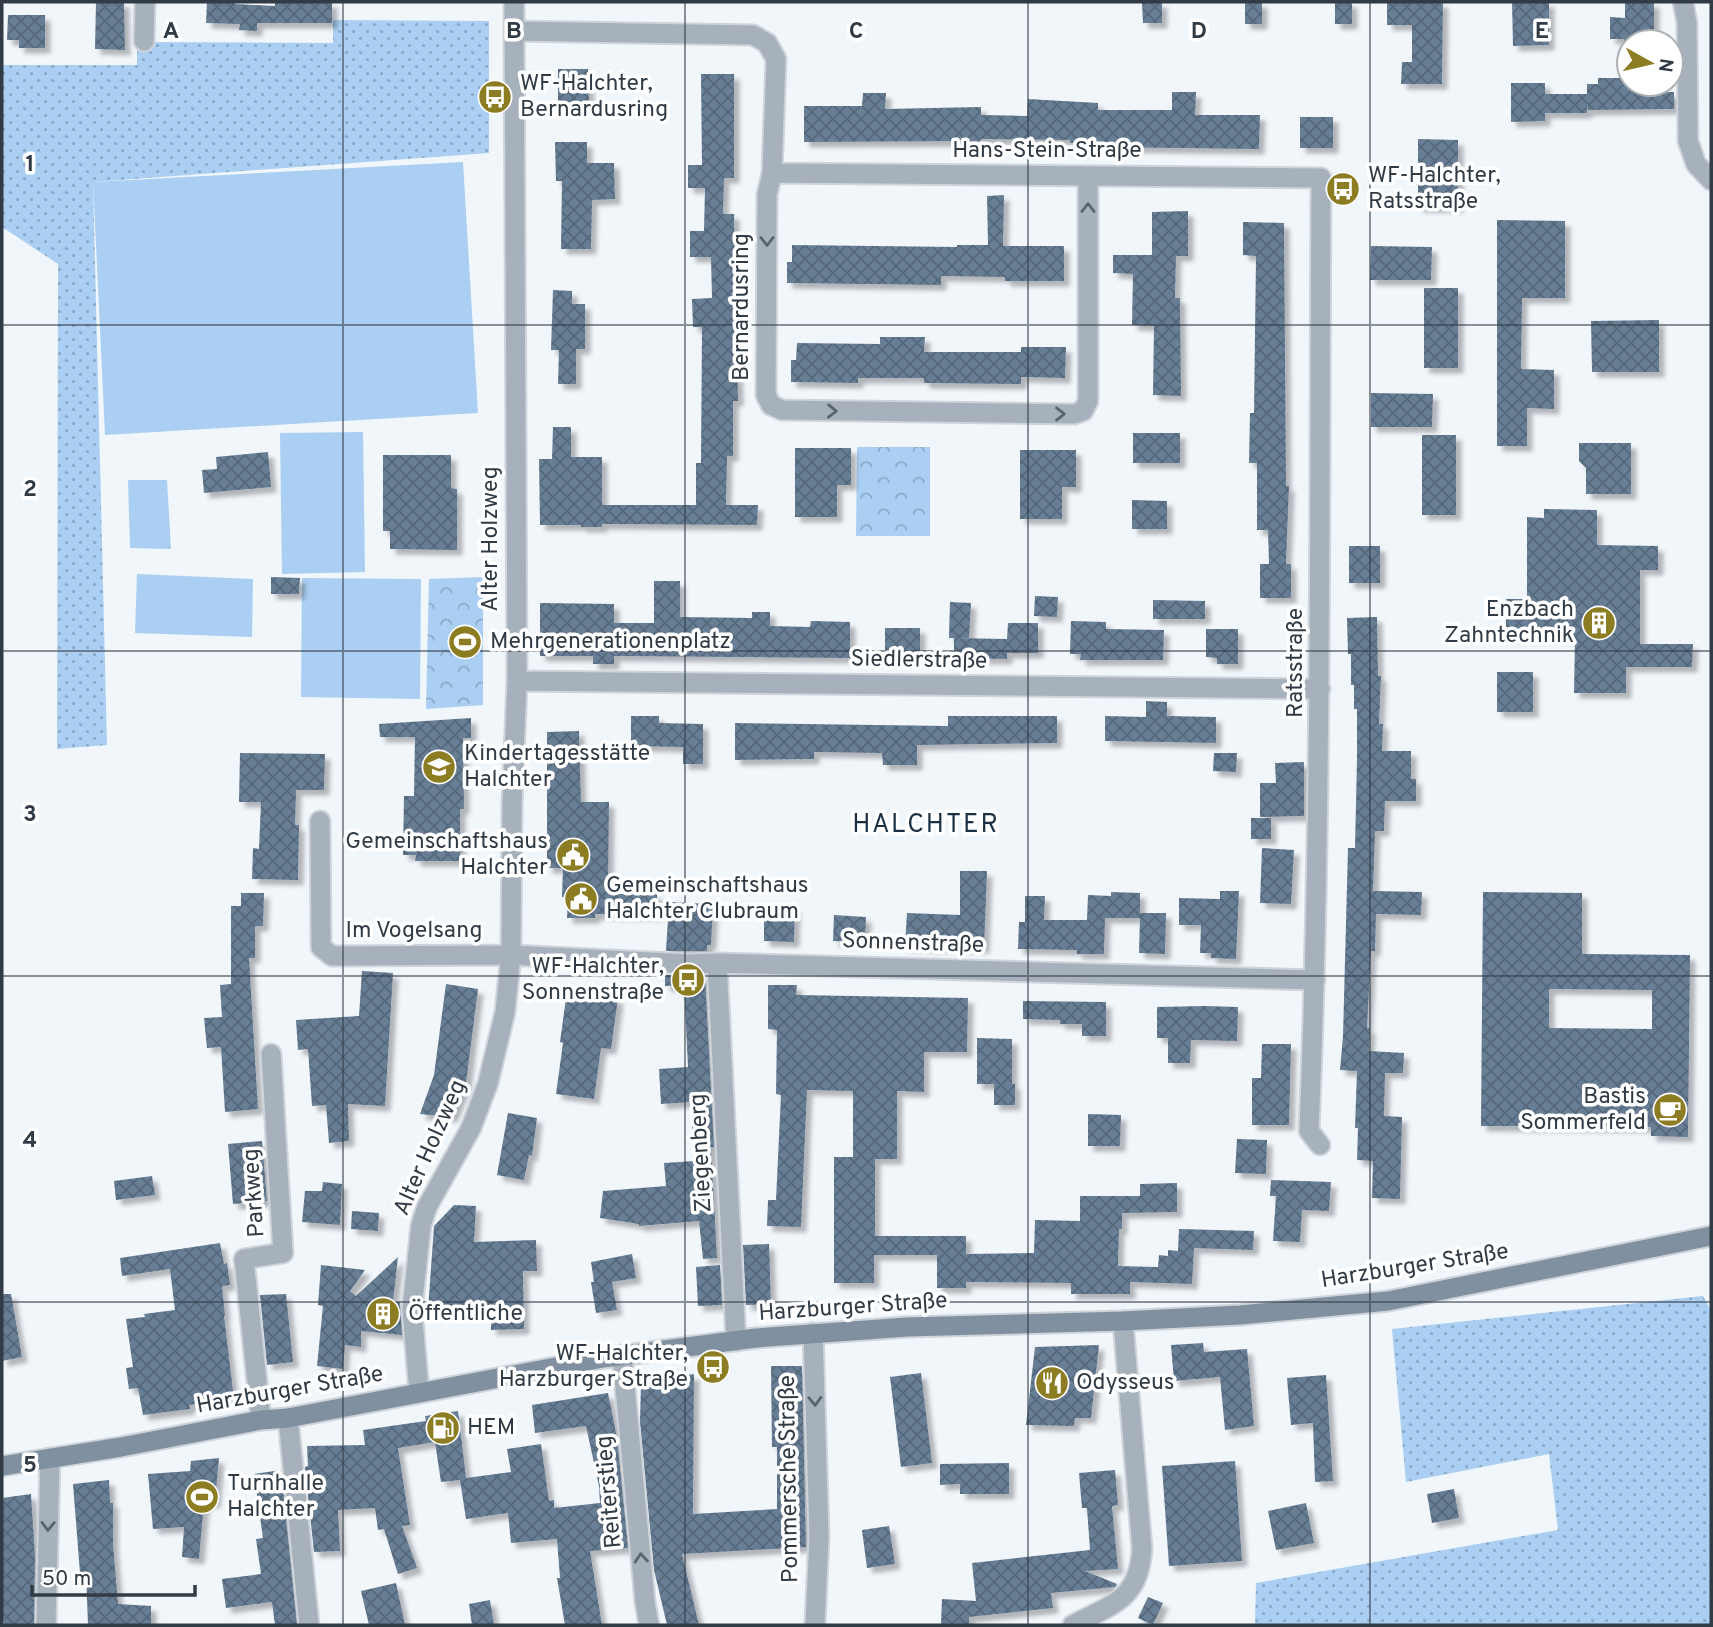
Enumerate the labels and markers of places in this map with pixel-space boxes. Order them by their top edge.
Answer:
place label: WF-Halchter, Bernardusring [520,70,668,125]
bus stop icon: WF-Halchter, Bernardusring [476,78,514,116]
place label: WF-Halchter, Ratsstraße [1368,162,1501,217]
bus stop icon: WF-Halchter, Ratsstraße [1324,170,1362,208]
place label: Enzbach Zahntechnik [1444,596,1574,651]
building icon: Enzbach Zahntechnik [1580,604,1618,642]
sports icon: Mehrgenerationenplatz [446,623,484,661]
place label: Mehrgenerationenplatz [490,628,731,657]
place label: Kindertagesstätte Halchter [464,740,650,795]
school or university icon: Kindertagesstätte Halchter [420,748,458,786]
place label: Gemeinschaftshaus Halchter [345,828,548,883]
public building icon: Gemeinschaftshaus Halchter [554,836,592,874]
place label: Gemeinschaftshaus Halchter Clubraum [606,872,809,927]
public building icon: Gemeinschaftshaus Halchter Clubraum [562,880,600,918]
place label: WF-Halchter, Sonnenstraße [522,953,664,1008]
bus stop icon: WF-Halchter, Sonnenstraße [669,961,707,999]
place label: Bastis Sommerfeld [1520,1083,1646,1138]
cafe icon: Bastis Sommerfeld [1651,1091,1689,1129]
building icon: Öffentliche [364,1295,402,1333]
place label: Öffentliche [408,1299,523,1329]
place label: WF-Halchter, Harzburger Straße [499,1340,688,1395]
bus stop icon: WF-Halchter, Harzburger Straße [694,1348,732,1386]
restaurant icon: Odysseus [1033,1364,1071,1402]
place label: Odysseus [1076,1369,1175,1398]
fuel station icon: HEM [424,1409,462,1447]
place label: HEM [467,1414,515,1443]
place label: Turnhalle Halchter [227,1470,324,1525]
sports icon: Turnhalle Halchter [183,1478,221,1516]

